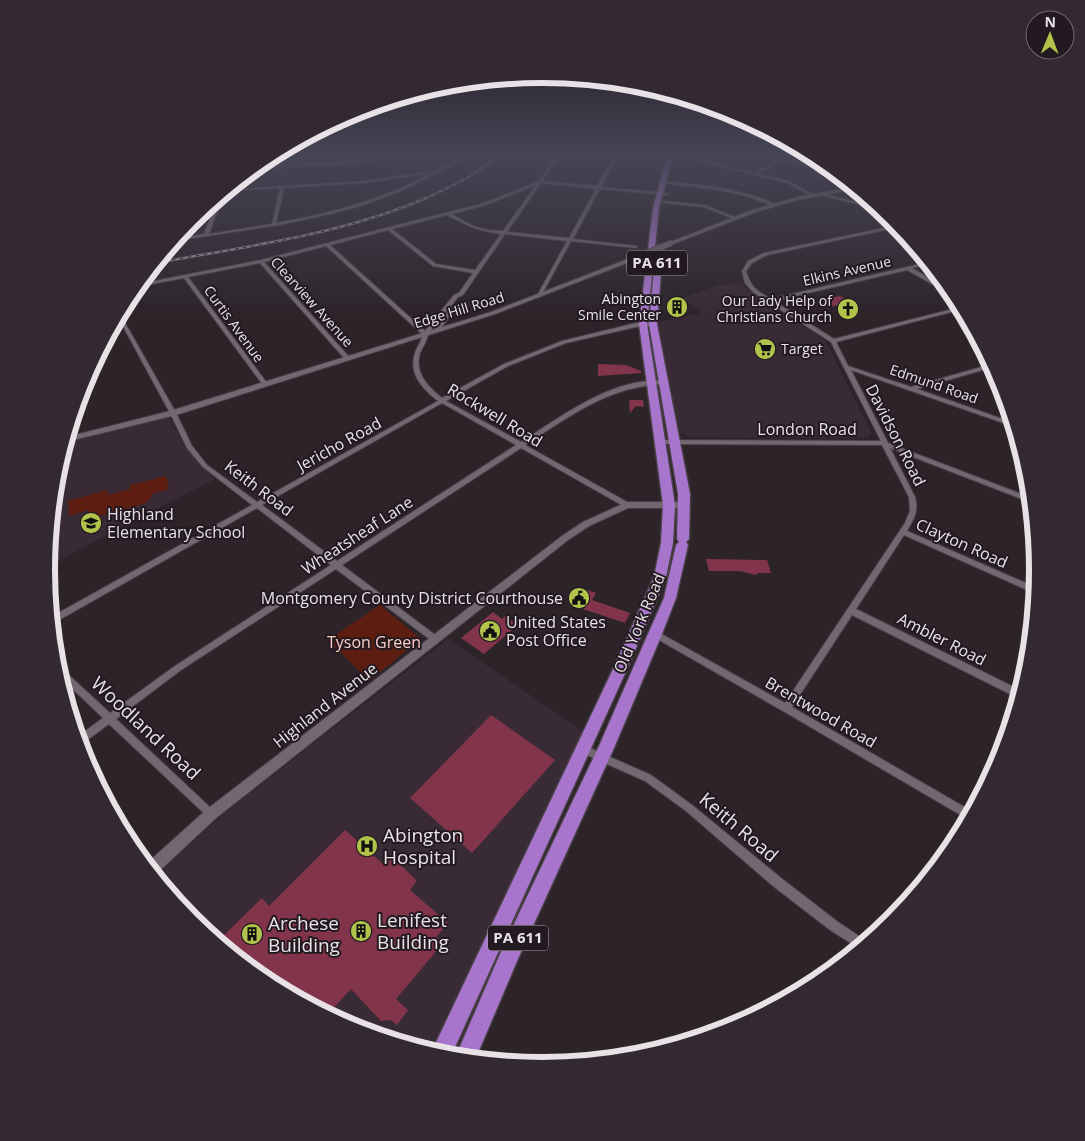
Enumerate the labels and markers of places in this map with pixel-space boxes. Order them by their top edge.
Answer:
place label: Abington Smile Center [578,289,661,324]
place label: Our Lady Help of Christians Church [716,291,833,326]
building icon: Abington Smile Center [665,295,689,319]
church icon: Our Lady Help of Christians Church [836,297,860,321]
supermarket icon: Target [753,337,777,361]
place label: Target [781,339,823,358]
place label: Highland Elementary School [107,503,245,543]
school or university icon: Highland Elementary School [79,511,103,535]
public building icon: Montgomery County District Courthouse [567,586,591,610]
place label: Montgomery County District Courthouse [261,587,563,609]
place label: United States Post Office [506,611,606,651]
public building icon: United States Post Office [478,619,502,643]
place label: Abington Hospital [383,822,463,870]
hospital icon: Abington Hospital [355,834,379,858]
place label: Lenifest Building [377,907,449,955]
place label: Archese Building [268,910,340,958]
building icon: Lenifest Building [349,919,373,943]
building icon: Archese Building [240,922,264,946]

